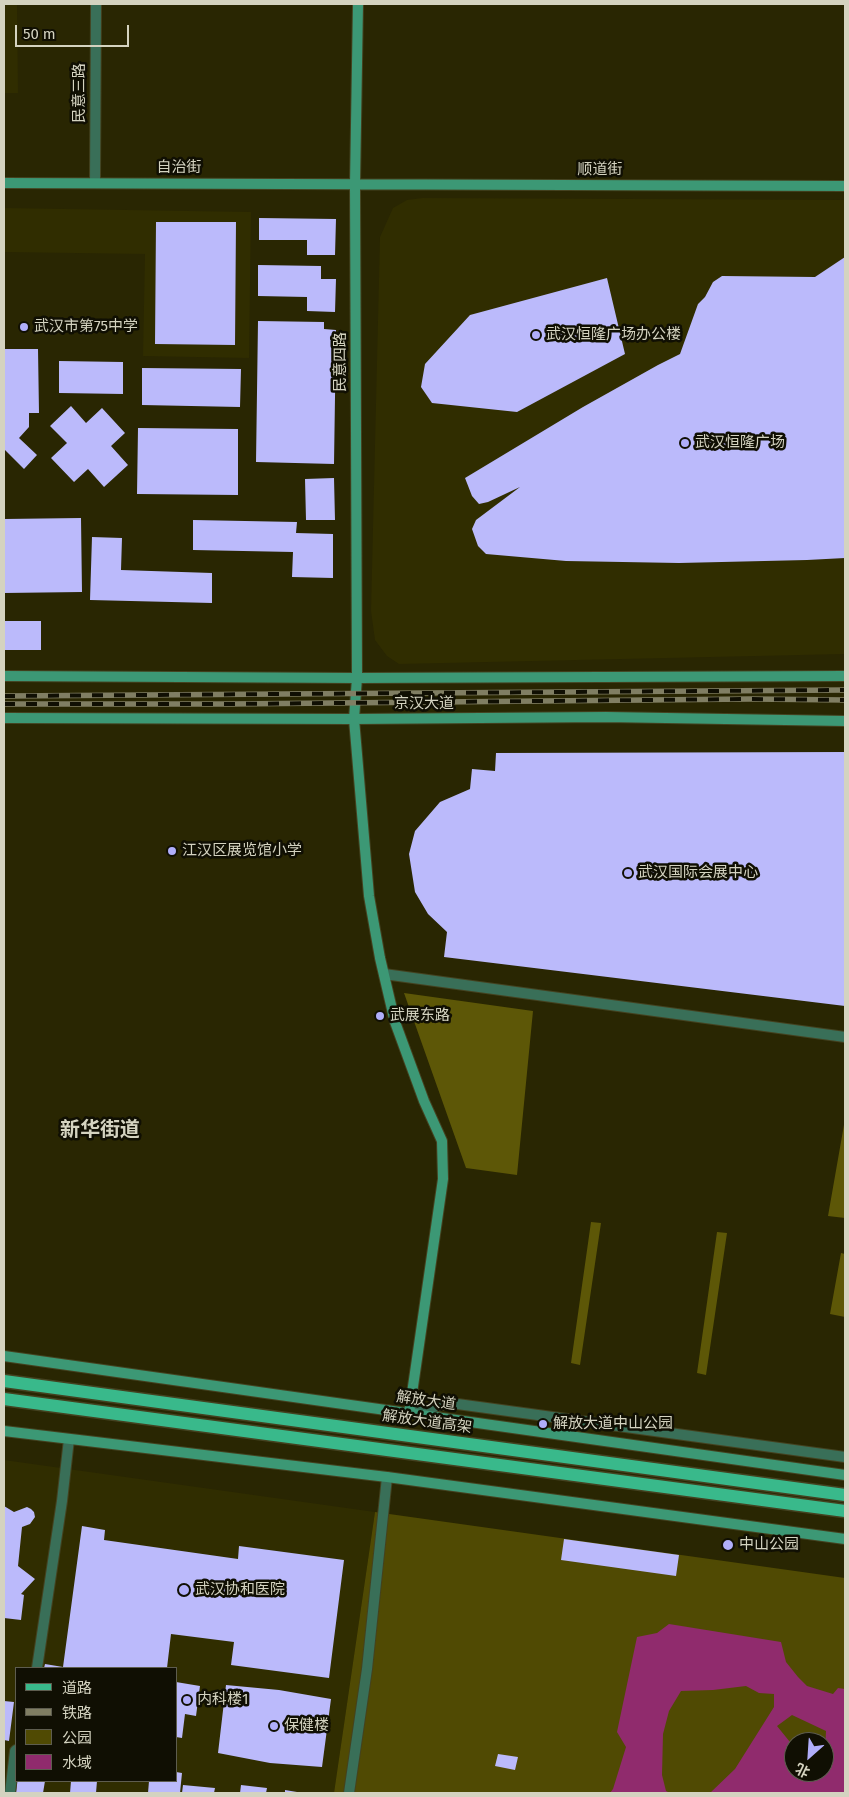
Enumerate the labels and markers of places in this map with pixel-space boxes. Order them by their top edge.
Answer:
place label: 武汉市第75中学 [34,318,138,336]
marker: 武汉市第75中学 [18,321,30,333]
place label: 武汉恒隆广场办公楼 [546,326,681,344]
marker: 武汉恒隆广场办公楼 [530,329,542,341]
place label: 武汉恒隆广场 [695,434,785,452]
marker: 武汉恒隆广场 [679,437,691,449]
place label: 江汉区展览馆小学 [182,842,302,860]
marker: 江汉区展览馆小学 [166,845,178,857]
place label: 武汉国际会展中心 [638,864,758,882]
marker: 武汉国际会展中心 [622,867,634,879]
place label: 武展东路 [390,1007,450,1025]
marker: 武展东路 [374,1010,386,1022]
place label: 解放大道中山公园 [553,1415,673,1433]
marker: 解放大道中山公园 [537,1418,549,1430]
place label: 中山公园 [739,1536,799,1554]
marker: 中山公园 [721,1538,735,1552]
place label: 武汉协和医院 [195,1581,285,1599]
marker: 武汉协和医院 [177,1583,191,1597]
place label: 内科楼1 [197,1691,248,1709]
marker: 内科楼1 [181,1694,193,1706]
place label: 保健楼 [284,1717,329,1735]
marker: 保健楼 [268,1720,280,1732]

